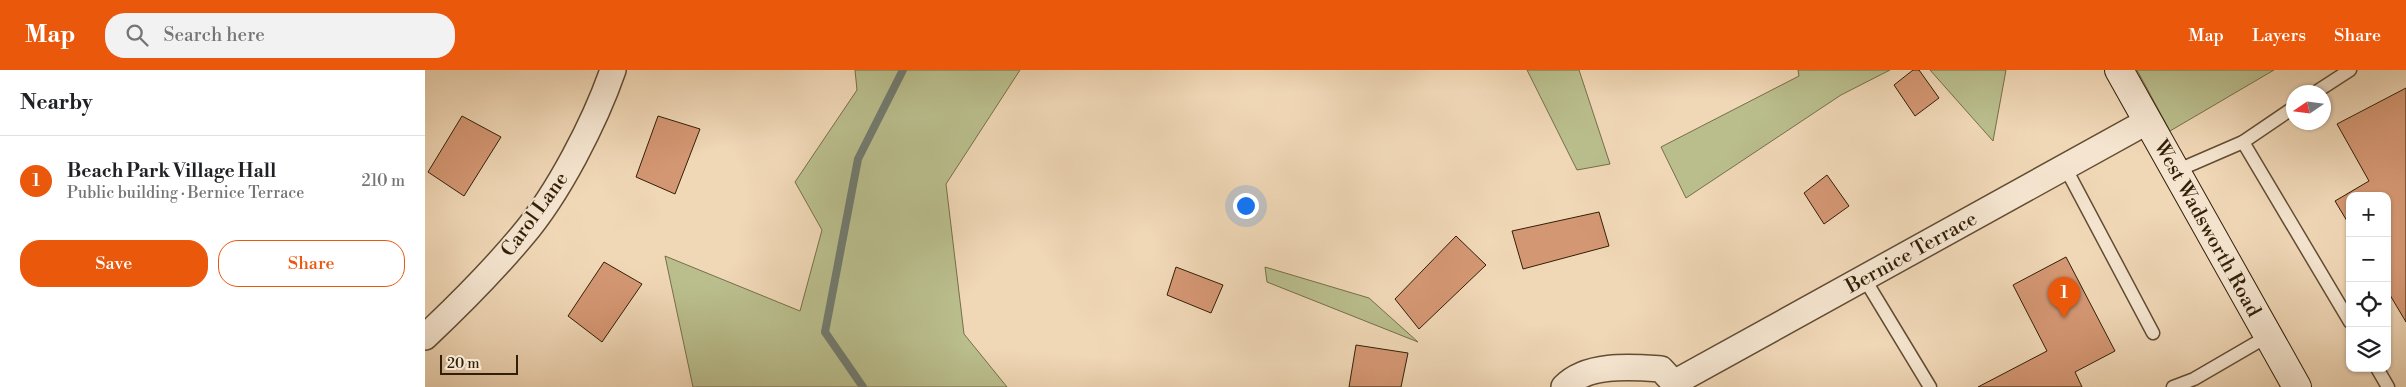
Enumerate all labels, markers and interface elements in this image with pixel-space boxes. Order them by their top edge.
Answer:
search box [105,13,455,58]
text: Map [25,20,75,50]
icon: search [123,21,151,49]
text: Search here [163,23,265,47]
text: Map [2189,24,2224,47]
text: Layers [2252,24,2306,47]
text: Share [2334,24,2381,47]
north arrow [2286,85,2331,130]
text: Nearby [20,90,93,116]
street label: West Wadsworth Road [2147,135,2266,322]
text: Beach Park Village Hall [67,159,276,183]
street label: Carol Lane [496,168,574,262]
text: 1 [32,171,40,191]
text: 210 m [361,171,405,191]
text: Public building · Bernice Terrace [67,183,304,203]
map controls [2346,192,2391,372]
button: + [2346,192,2391,237]
your location [1233,193,1259,219]
street label: Bernice Terrace [1841,207,1982,300]
button: − [2346,237,2391,282]
button: Save [20,240,208,287]
button: Share [218,240,405,287]
pin: 1 [2048,277,2080,318]
button: locate [2346,282,2391,327]
button: layers [2346,327,2391,372]
scale bar [440,352,517,375]
text: 20 m [447,355,479,373]

